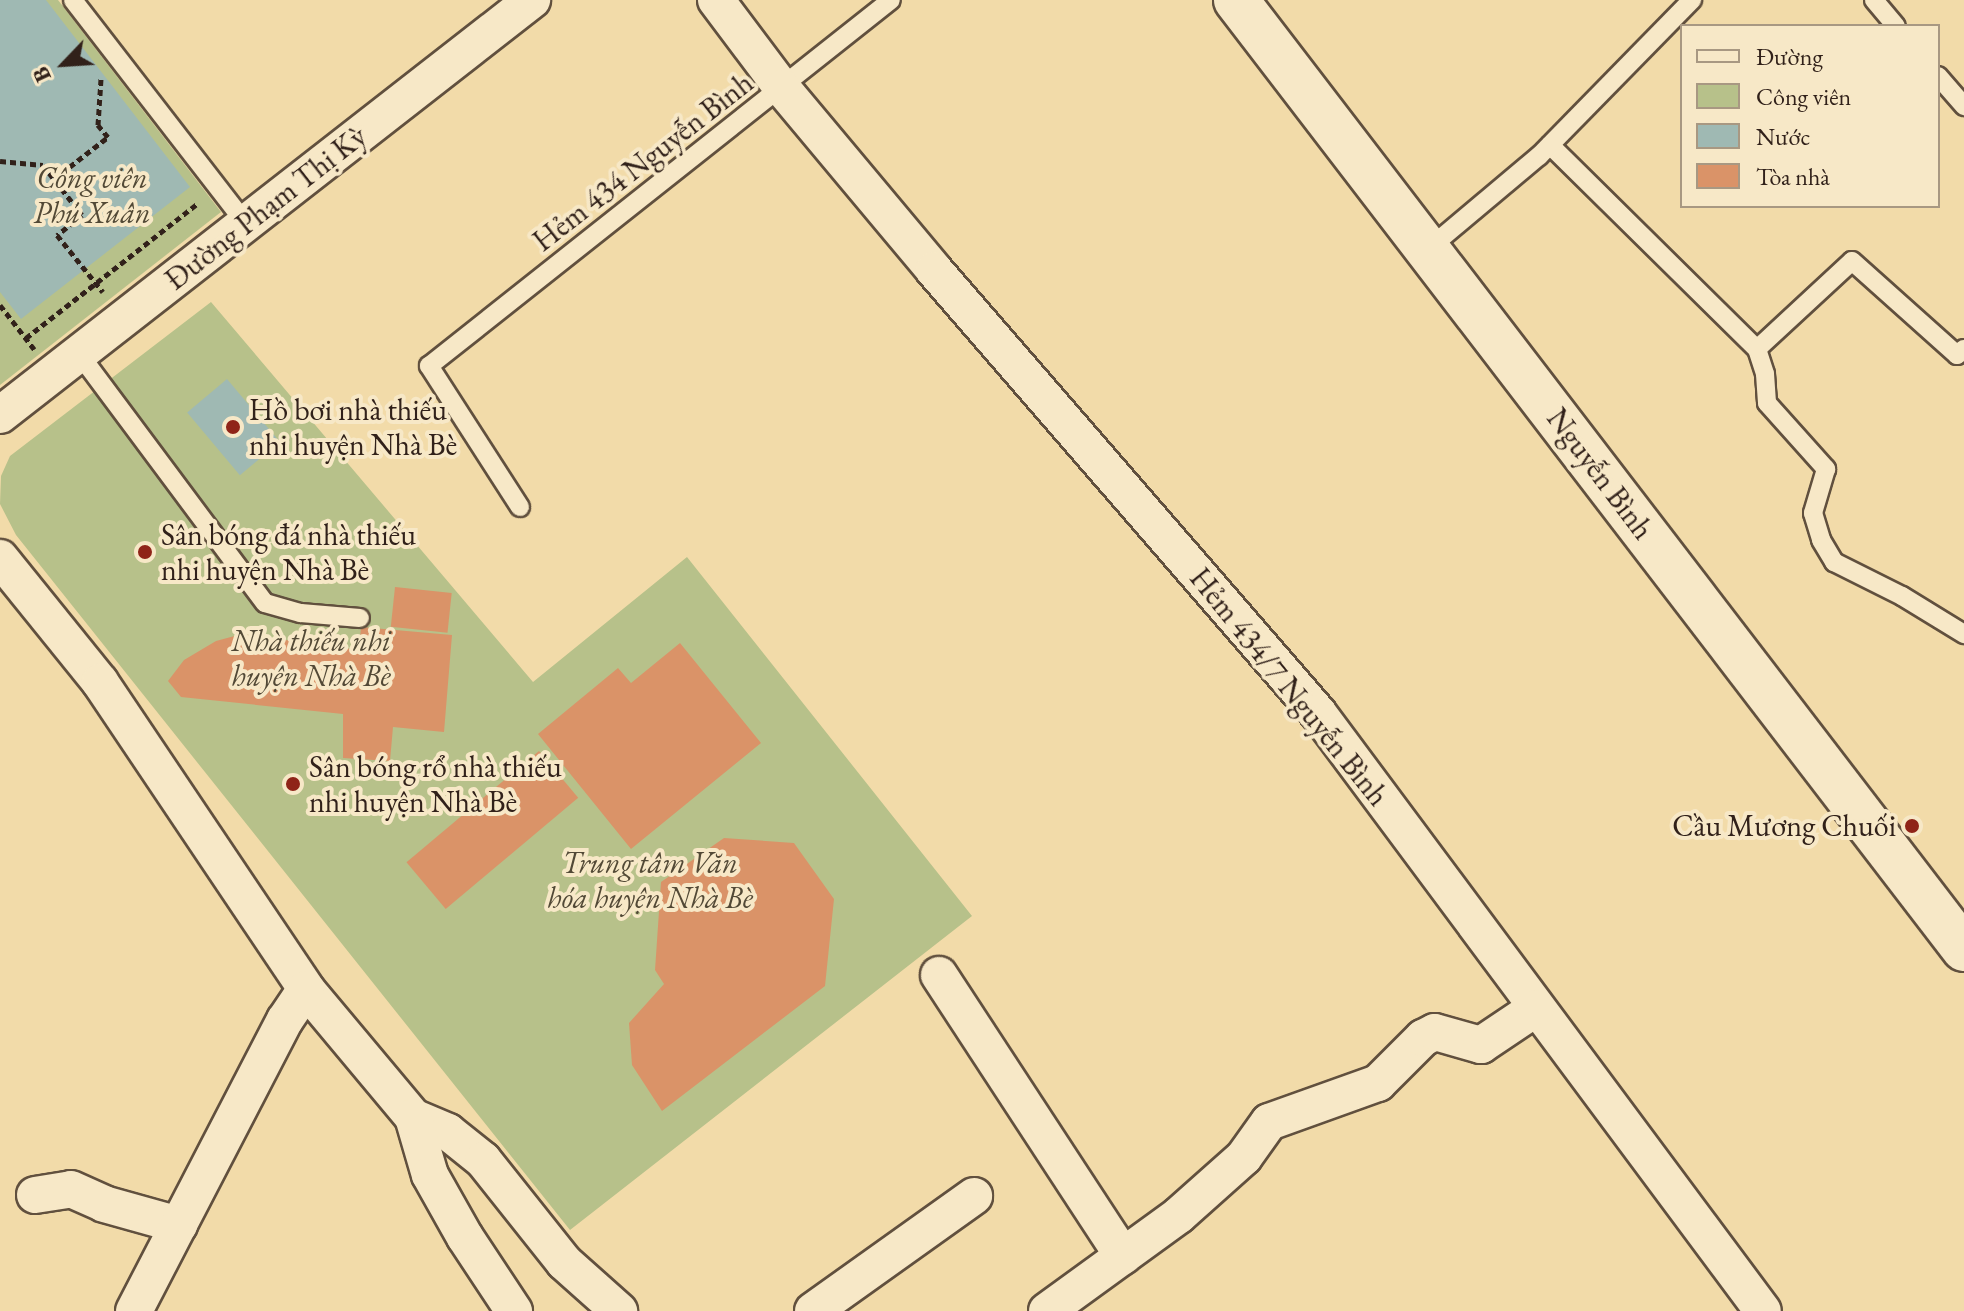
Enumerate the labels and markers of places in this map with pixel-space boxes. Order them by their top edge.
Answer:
place label: Hồ bơi nhà thiếu nhi huyện Nhà Bè [249,392,457,462]
marker: Hồ bơi nhà thiếu nhi huyện Nhà Bè [224,418,242,436]
place label: Sân bóng đá nhà thiếu nhi huyện Nhà Bè [161,517,416,588]
marker: Sân bóng đá nhà thiếu nhi huyện Nhà Bè [136,543,154,561]
place label: Sân bóng rổ nhà thiếu nhi huyện Nhà Bè [309,749,562,820]
marker: Sân bóng rổ nhà thiếu nhi huyện Nhà Bè [284,775,302,793]
place label: Cầu Mương Chuối [1672,808,1896,844]
marker: Cầu Mương Chuối [1903,817,1921,835]

